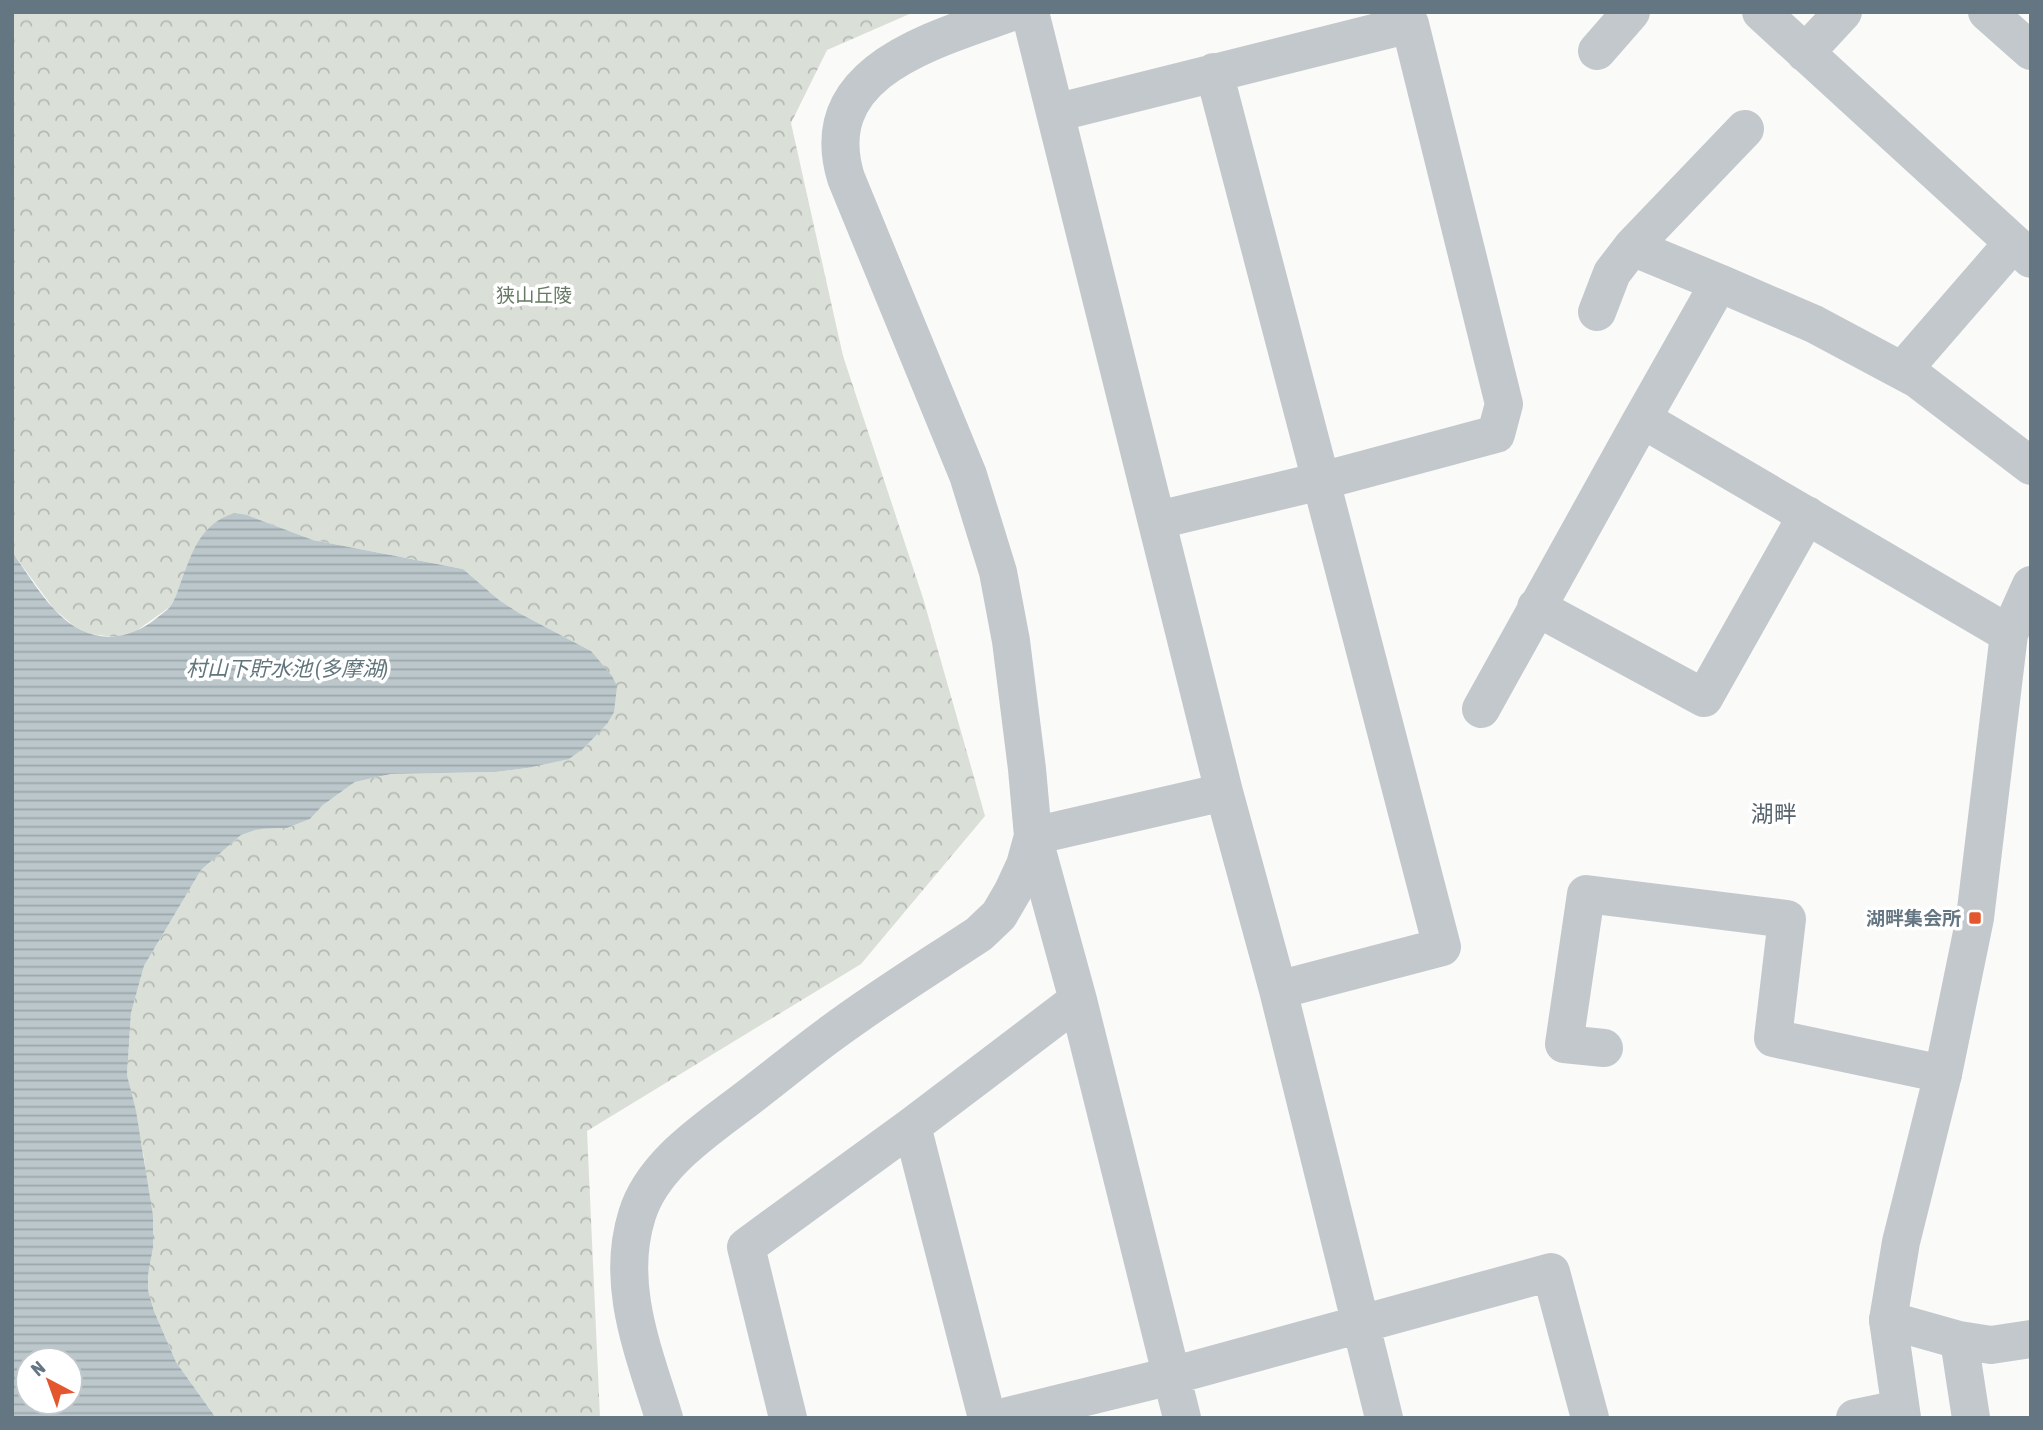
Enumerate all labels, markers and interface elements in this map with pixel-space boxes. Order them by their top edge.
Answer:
park label: 狭山丘陵 [496,284,572,306]
water label: 村山下貯水池 (多摩湖) [186,656,388,680]
district label: 湖畔 [1751,801,1797,827]
place label: 湖畔集会所 [1866,907,1961,929]
marker: 湖畔集会所 [1967,910,1983,926]
north arrow [14,1346,84,1416]
text: N [26,1356,49,1380]

